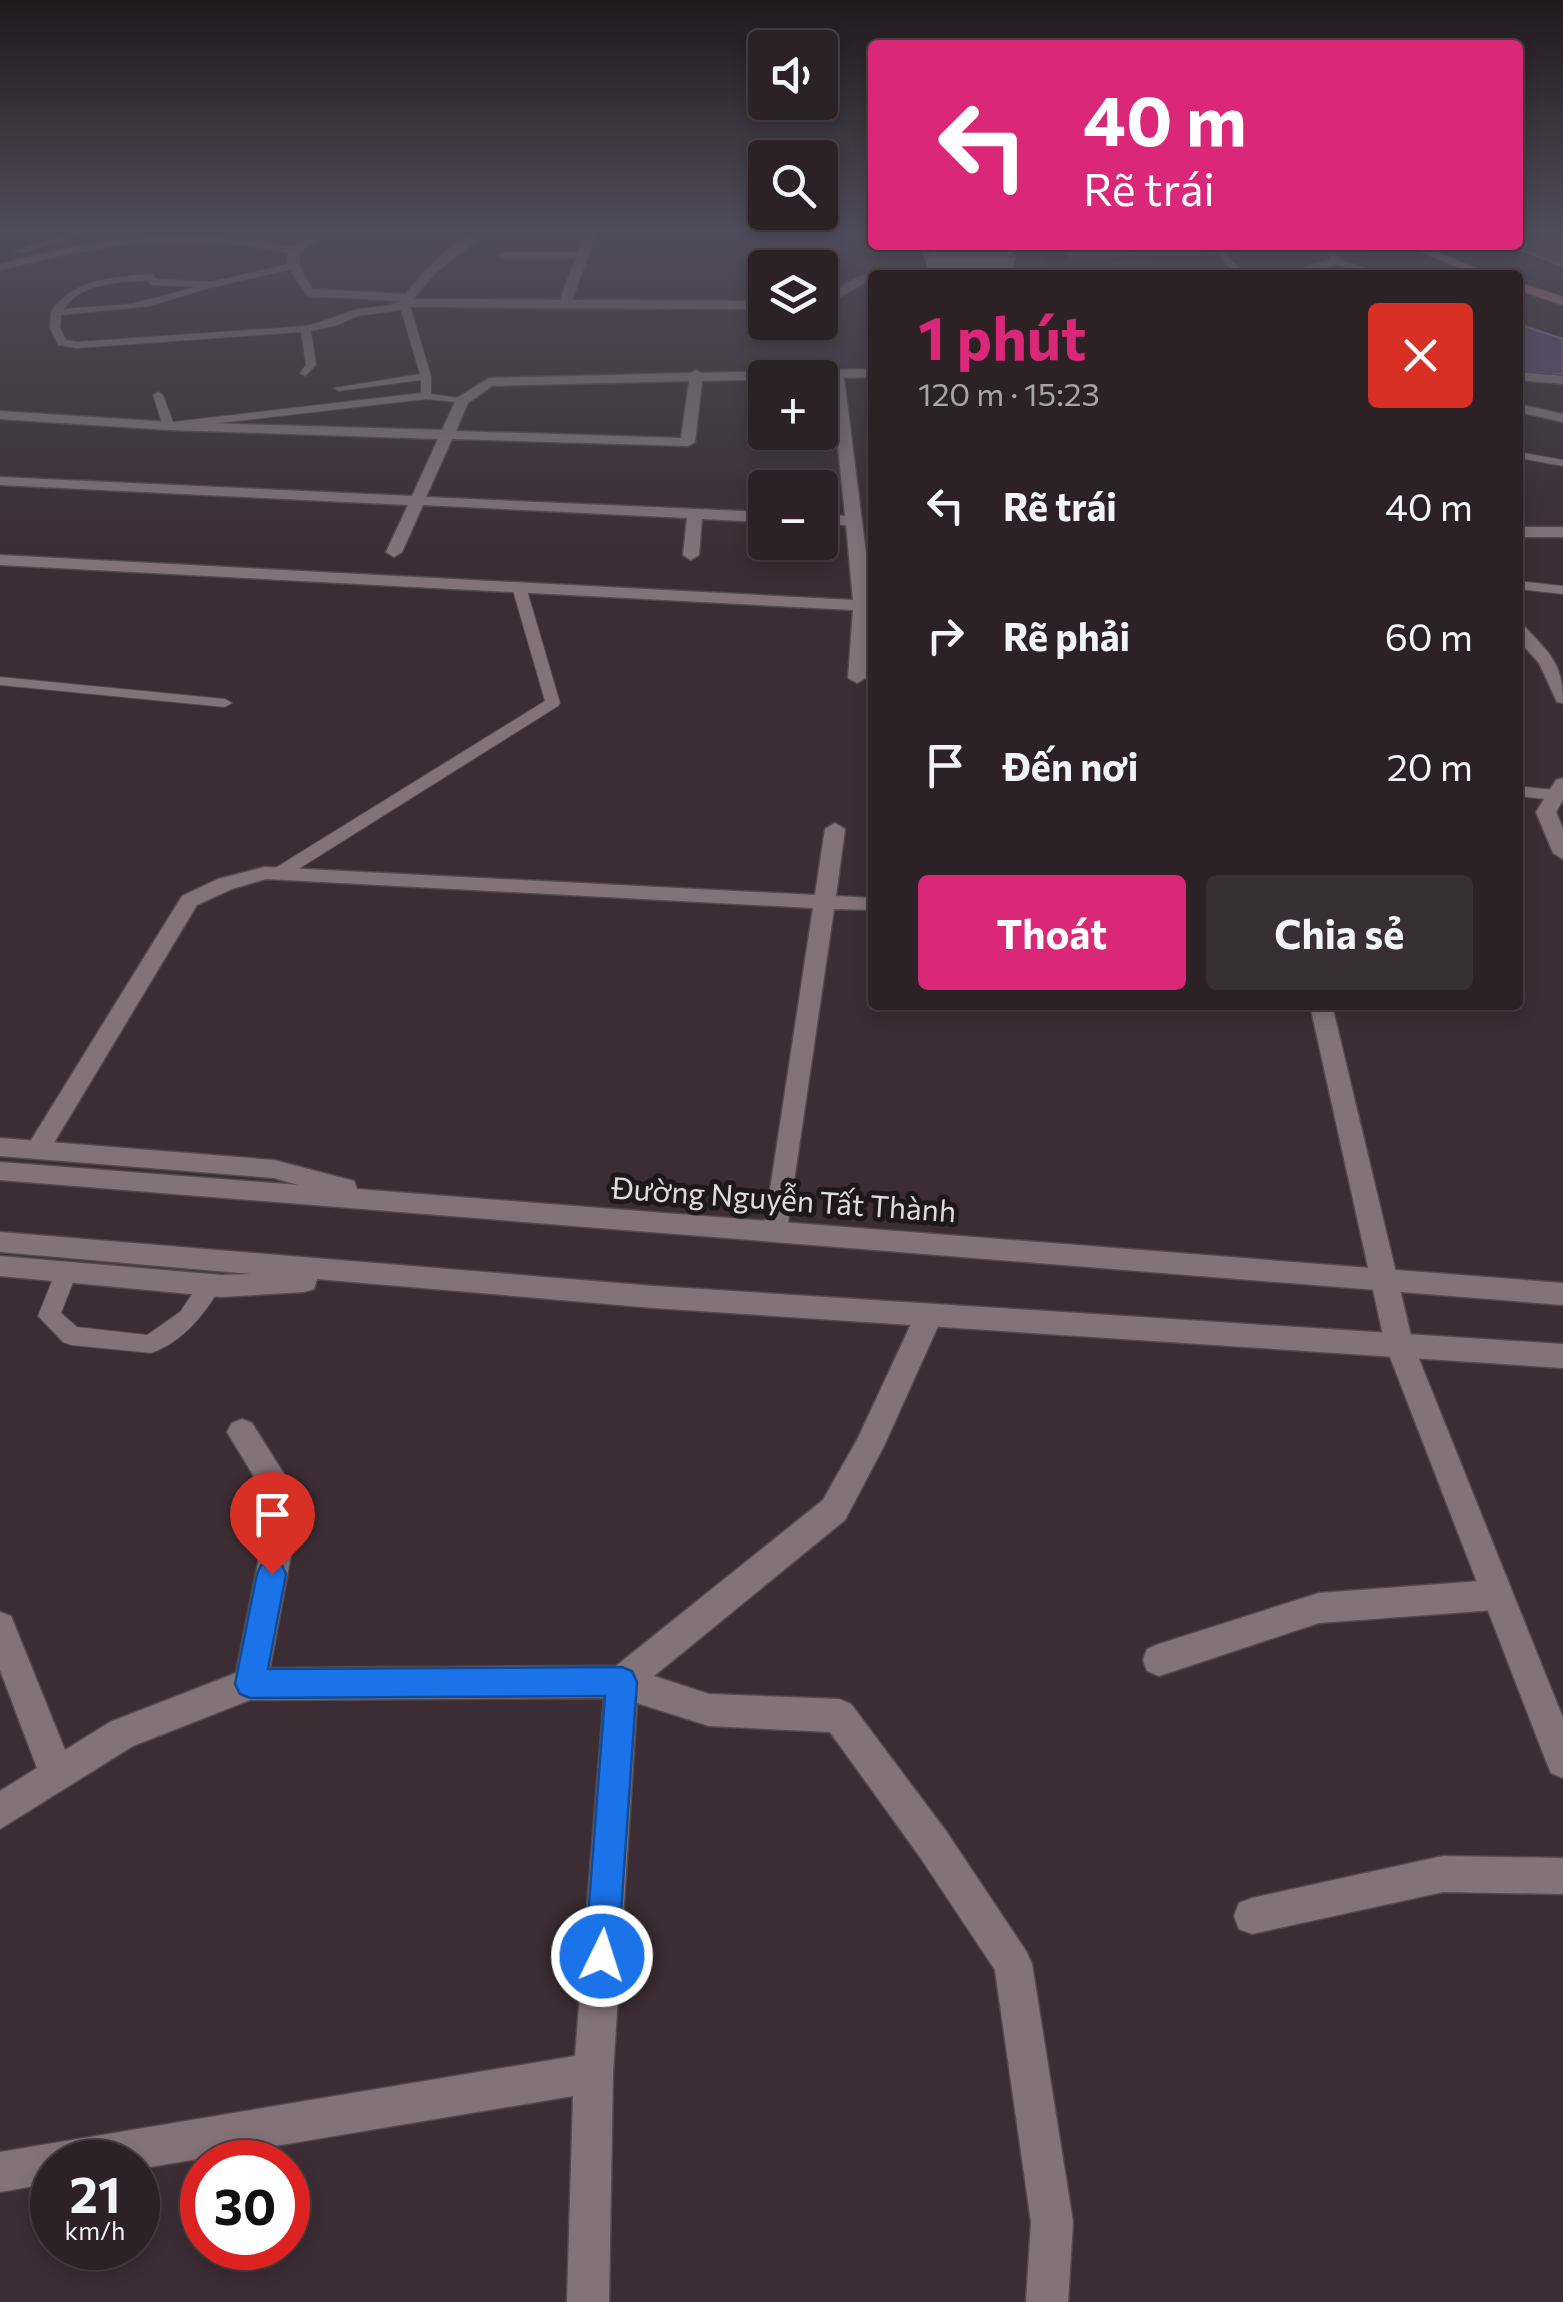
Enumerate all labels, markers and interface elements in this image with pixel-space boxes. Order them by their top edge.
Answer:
map controls [748,30,838,560]
button: sound [748,30,838,120]
text: 40 m [1083,75,1247,160]
icon: left [918,80,1048,210]
button: search [748,140,838,230]
text: Rẽ trái [1083,160,1215,215]
button: layers [748,250,838,340]
text: 1 phút [918,299,1086,372]
button: close [1368,303,1473,408]
button: + [748,360,838,450]
text: 120 m · 15:23 [918,373,1100,413]
button: − [748,470,838,560]
icon: left [918,478,973,533]
text: Rẽ trái [1003,482,1117,529]
text: 40 m [1385,482,1473,529]
icon: right [918,608,973,663]
text: Rẽ phải [1003,612,1130,659]
text: 60 m [1385,612,1473,659]
icon: arrive [918,738,973,793]
text: Đến nơi [1003,742,1138,789]
text: 20 m [1387,742,1473,789]
button: Thoát [918,875,1186,990]
button: Chia sẻ [1206,875,1473,990]
street label: Đường Nguyễn Tất Thành [610,1167,957,1228]
pin [230,1472,315,1575]
icon: arrive [245,1487,300,1542]
position arrow [550,1904,654,2008]
speed limit sign: 30 [180,2140,310,2270]
text: 21 [69,2162,121,2223]
text: km/h [65,2215,125,2245]

